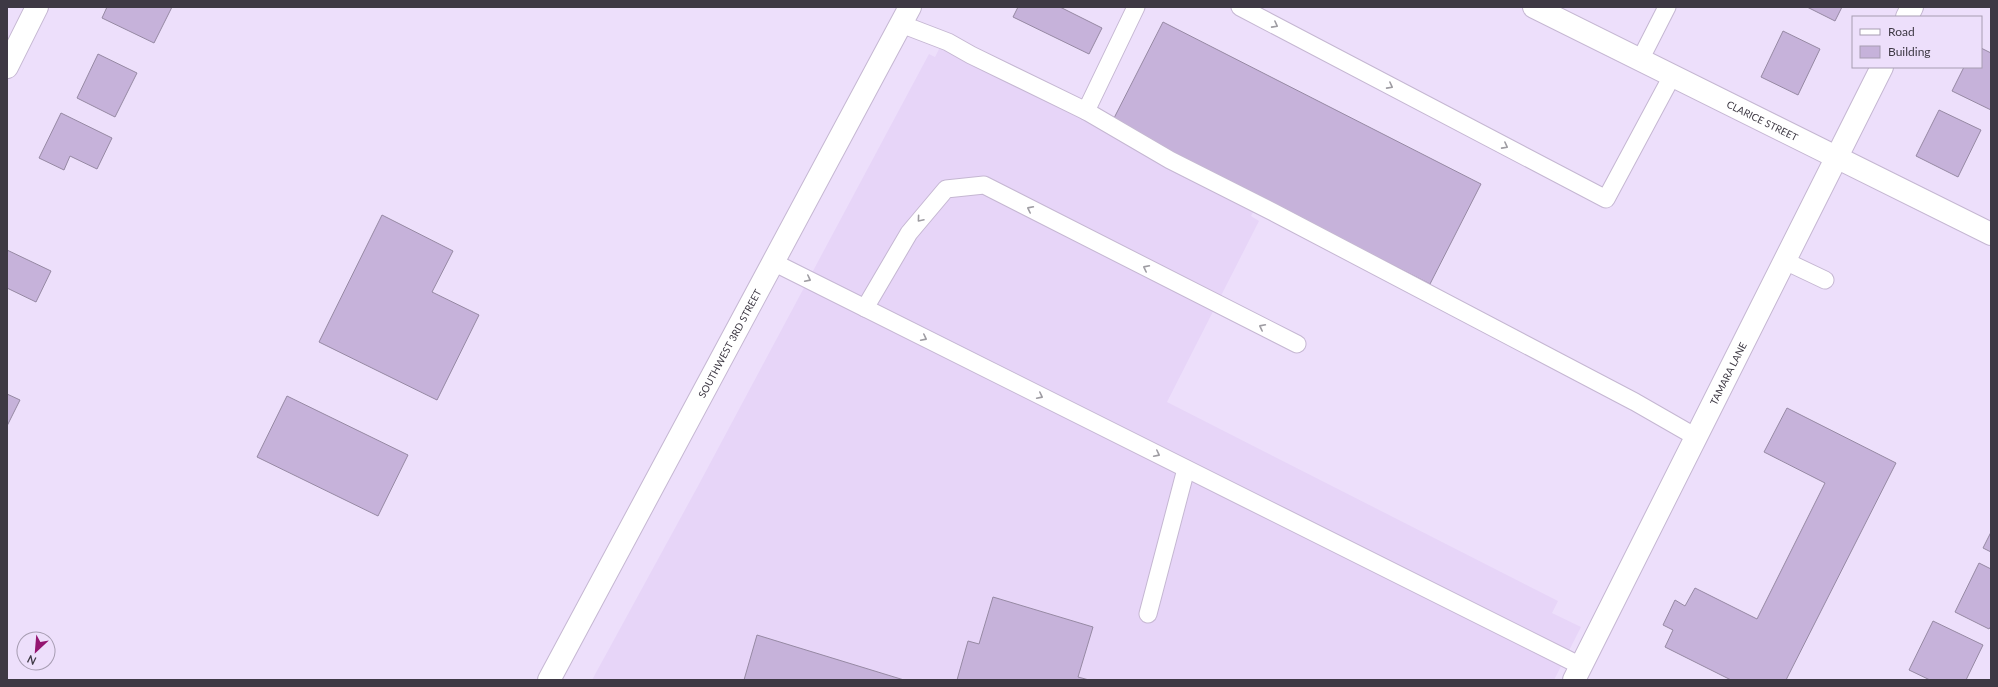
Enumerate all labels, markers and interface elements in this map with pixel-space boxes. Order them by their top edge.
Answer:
legend [1852,16,1982,68]
one-way arrow [1270,20,1278,28]
text: Road [1888,24,1915,39]
text: Building [1888,44,1931,59]
one-way arrow [1385,81,1393,89]
street label: CLARICE STREET [1725,98,1800,143]
one-way arrow [1500,142,1508,149]
one-way arrow [1027,207,1034,214]
one-way arrow [918,215,925,222]
one-way arrow [1143,265,1150,273]
one-way arrow [804,274,811,282]
street label: SOUTHWEST 3RD STREET [696,287,764,400]
one-way arrow [1259,324,1266,331]
one-way arrow [920,333,928,340]
street label: TAMARA LANE [1707,340,1749,407]
one-way arrow [1036,391,1044,399]
one-way arrow [1152,449,1160,457]
north arrow [16,631,56,671]
text: N [25,653,38,668]

